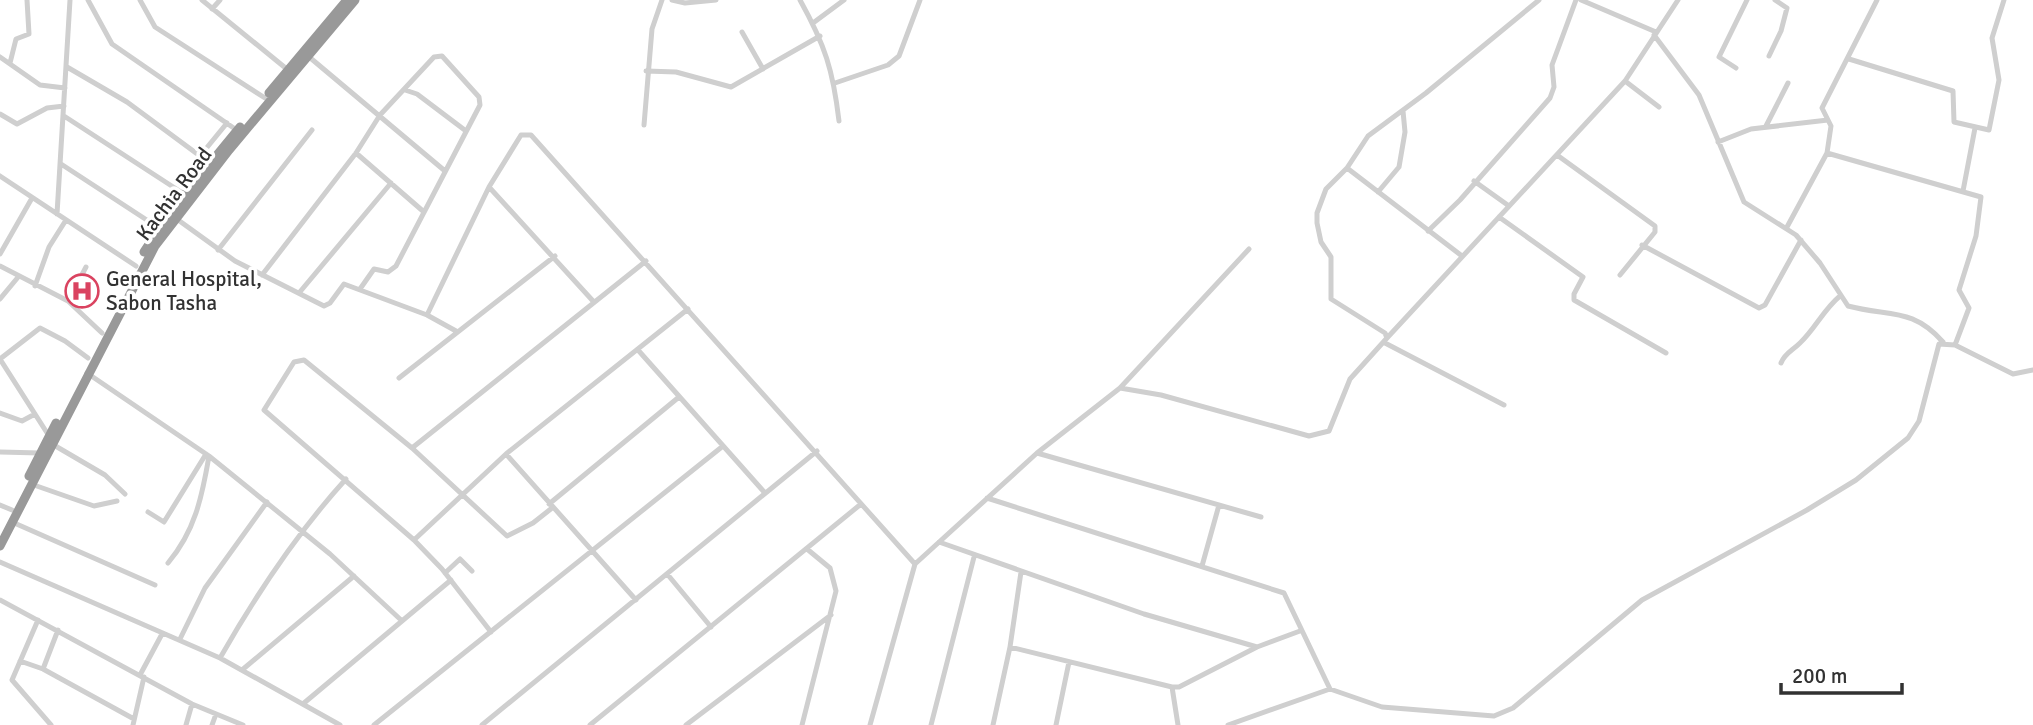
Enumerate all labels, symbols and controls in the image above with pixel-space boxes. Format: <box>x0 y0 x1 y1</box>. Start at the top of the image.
street label: Kachia Road <box>130 142 218 246</box>
place label: General Hospital, Sabon Tasha <box>106 266 262 316</box>
hospital icon: General Hospital, Sabon Tasha <box>63 272 101 310</box>
scale bar <box>1781 652 1902 696</box>
text: 200 m <box>1792 663 1847 689</box>

